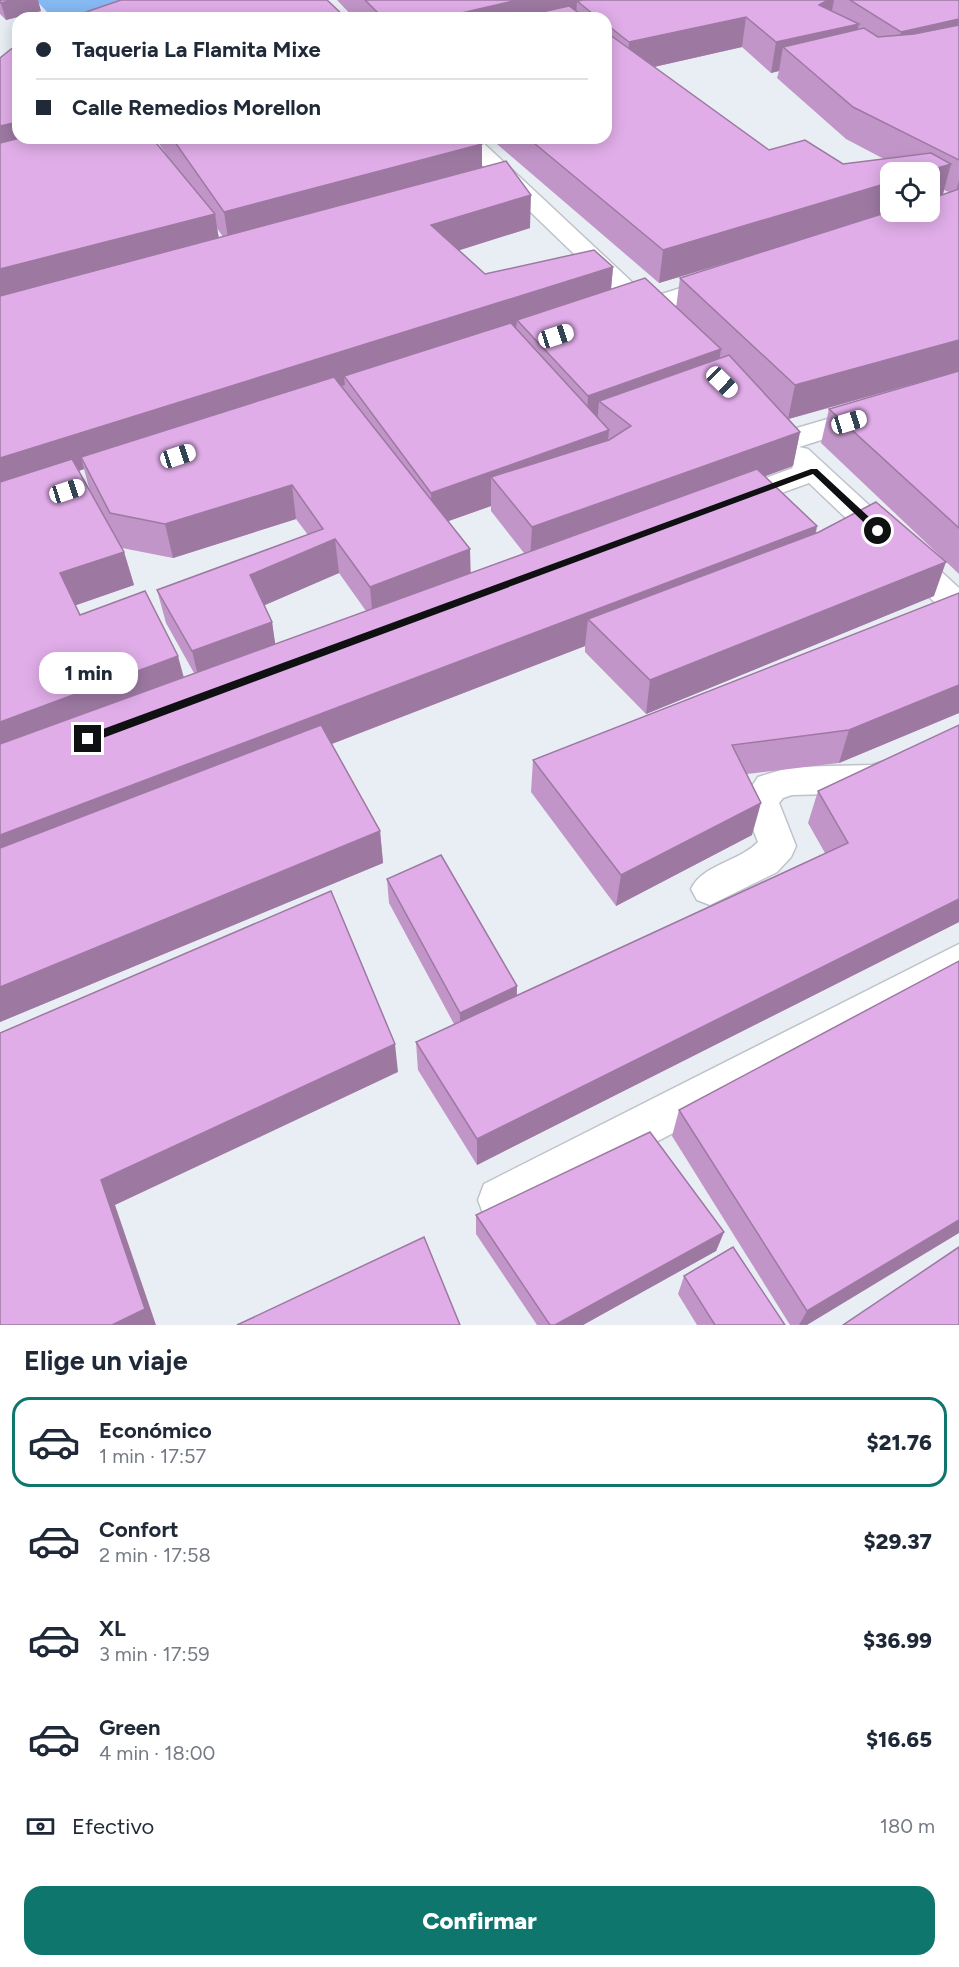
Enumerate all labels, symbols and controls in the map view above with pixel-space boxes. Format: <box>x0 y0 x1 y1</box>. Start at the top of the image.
text: Taqueria La Flamita Mixe <box>72 36 321 63</box>
text: Calle Remedios Morellon <box>72 94 321 121</box>
map controls <box>880 162 940 222</box>
button: locate <box>880 162 940 222</box>
car <box>536 322 576 350</box>
car <box>703 363 741 401</box>
car <box>829 408 869 436</box>
car <box>158 442 198 470</box>
car <box>47 477 87 505</box>
route start <box>864 517 891 544</box>
callout: 1 min <box>38 652 138 694</box>
text: 1 min <box>65 661 112 685</box>
route end <box>74 725 101 752</box>
text: Elige un viaje <box>24 1344 188 1377</box>
icon: car <box>27 1415 81 1469</box>
text: Económico <box>99 1417 212 1444</box>
text: $21.76 <box>866 1429 932 1456</box>
text: 1 min · 17:57 <box>99 1444 206 1468</box>
icon: car <box>27 1514 81 1568</box>
text: Confort <box>99 1516 179 1543</box>
text: $29.37 <box>863 1528 932 1555</box>
text: 2 min · 17:58 <box>99 1543 211 1567</box>
icon: car <box>27 1613 81 1667</box>
text: XL <box>99 1615 126 1642</box>
text: $36.99 <box>863 1627 932 1654</box>
text: 3 min · 17:59 <box>99 1642 209 1666</box>
icon: car <box>27 1712 81 1766</box>
text: Green <box>99 1714 161 1741</box>
text: $16.65 <box>866 1726 932 1753</box>
text: 4 min · 18:00 <box>99 1741 215 1765</box>
icon: cash <box>24 1810 57 1843</box>
text: Efectivo <box>72 1813 154 1840</box>
text: 180 m <box>880 1814 935 1838</box>
button: Confirmar <box>24 1886 935 1955</box>

